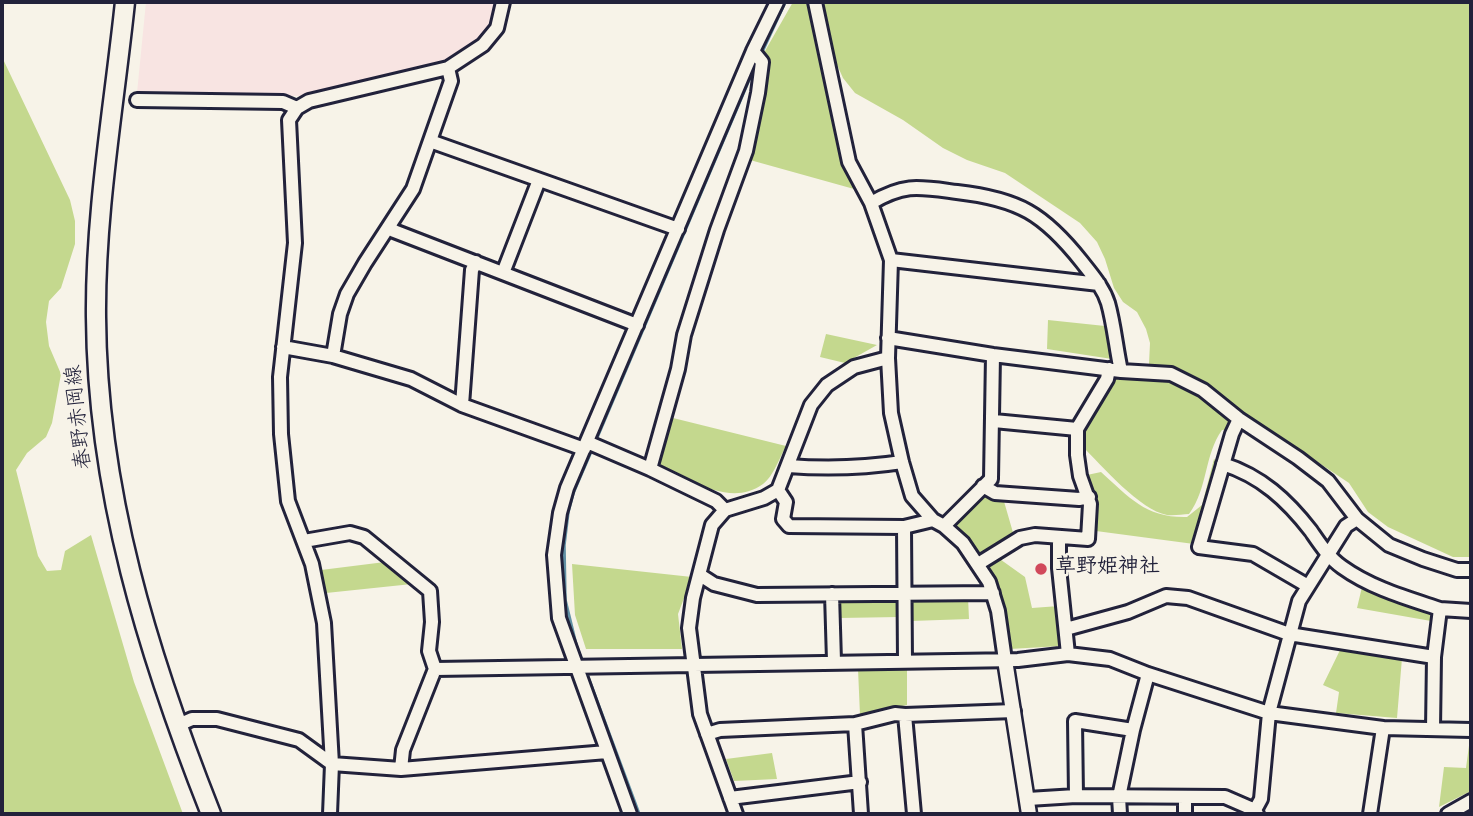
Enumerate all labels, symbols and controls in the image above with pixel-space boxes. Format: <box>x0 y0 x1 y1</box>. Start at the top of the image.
street label: 春野赤岡線 <box>63 363 99 471</box>
place label: 草野姫神社 <box>1055 556 1160 582</box>
marker: 草野姫神社 <box>1033 561 1049 577</box>

